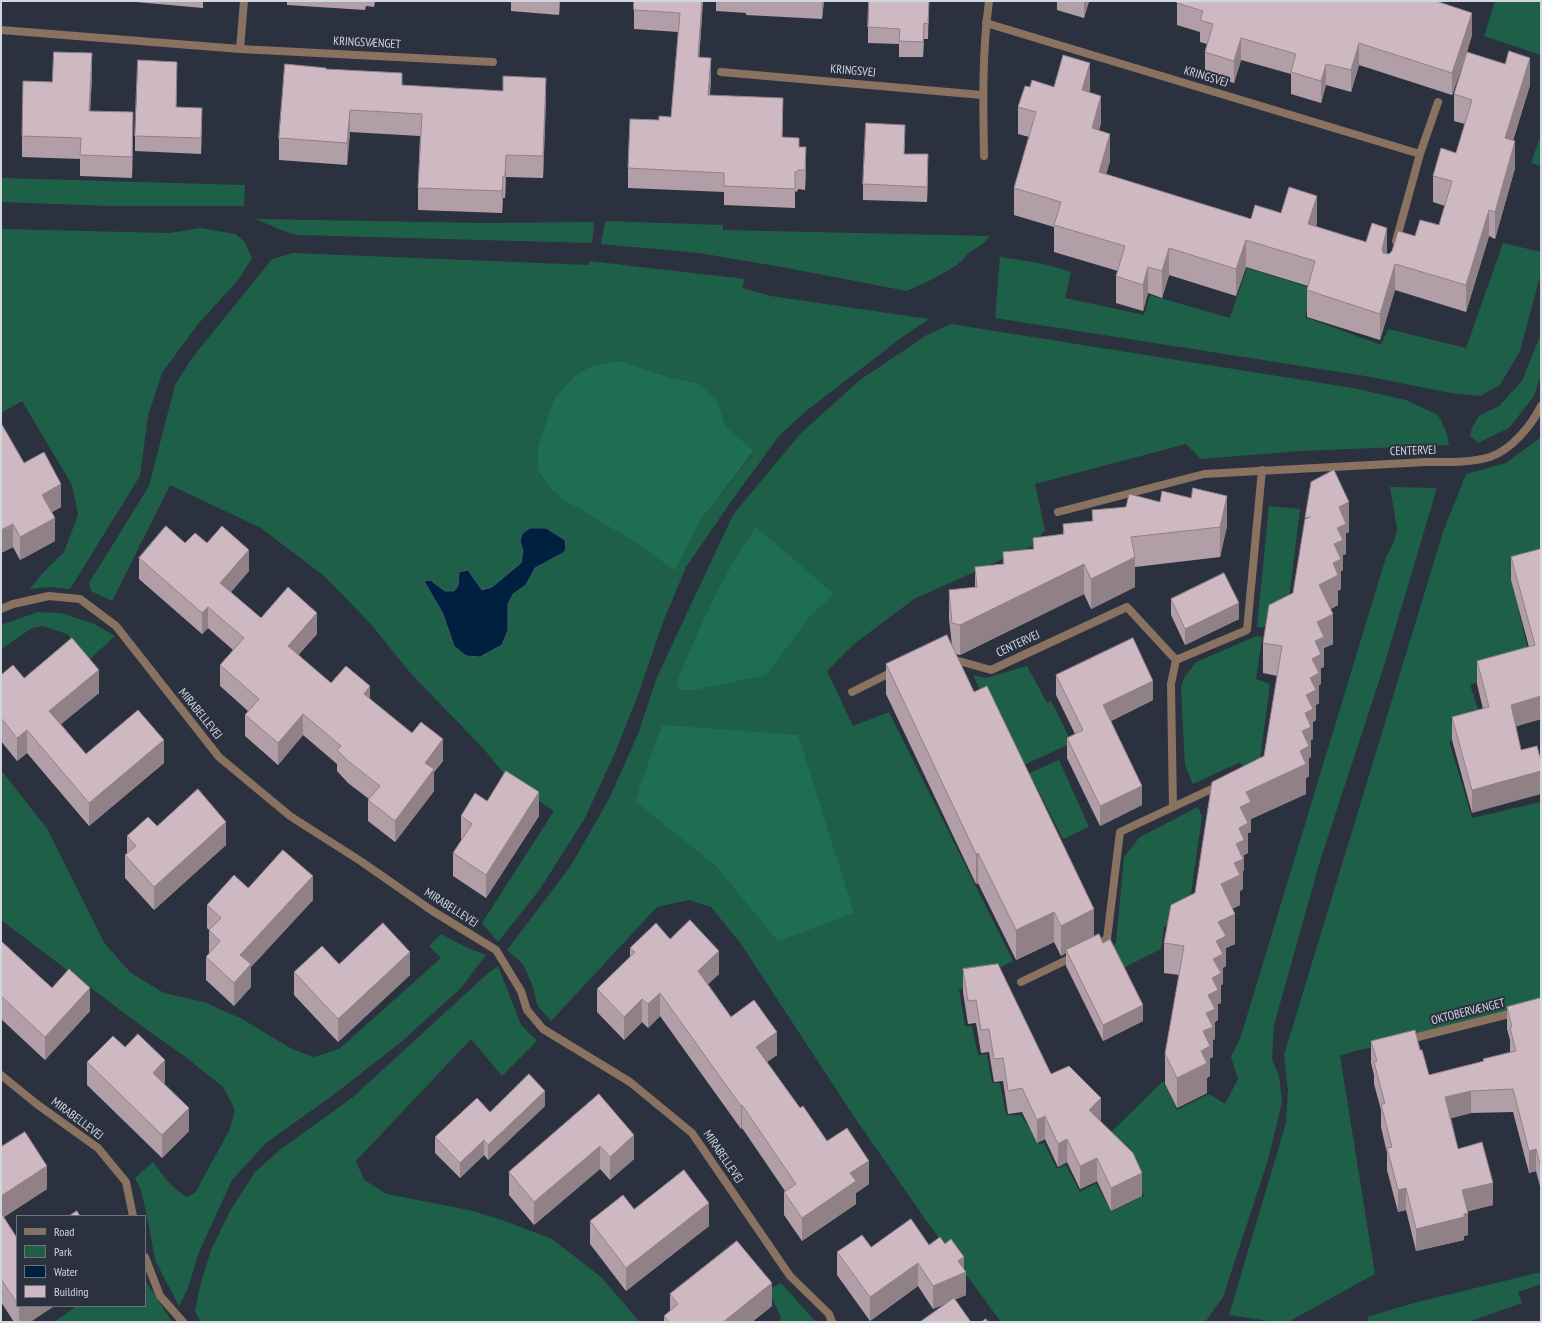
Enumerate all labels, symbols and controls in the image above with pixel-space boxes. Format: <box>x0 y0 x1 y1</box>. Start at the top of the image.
street label: KRINGSVÆNGET <box>333 34 401 52</box>
street label: KRINGSVEJ <box>830 62 876 80</box>
street label: KRINGSVEJ <box>1182 63 1230 91</box>
street label: CENTERVEJ <box>1390 443 1436 459</box>
street label: CENTERVEJ <box>994 628 1042 660</box>
street label: MIRABELLEVEJ <box>175 686 225 742</box>
street label: MIRABELLEVEJ <box>421 885 481 931</box>
street label: OKTOBERVÆNGET <box>1430 996 1506 1028</box>
street label: MIRABELLEVEJ <box>48 1095 106 1143</box>
street label: MIRABELLEVEJ <box>700 1128 746 1186</box>
legend <box>16 1215 146 1307</box>
text: Road <box>54 1224 74 1239</box>
text: Park <box>54 1244 72 1259</box>
text: Water <box>54 1264 78 1279</box>
text: Building <box>54 1284 89 1299</box>

